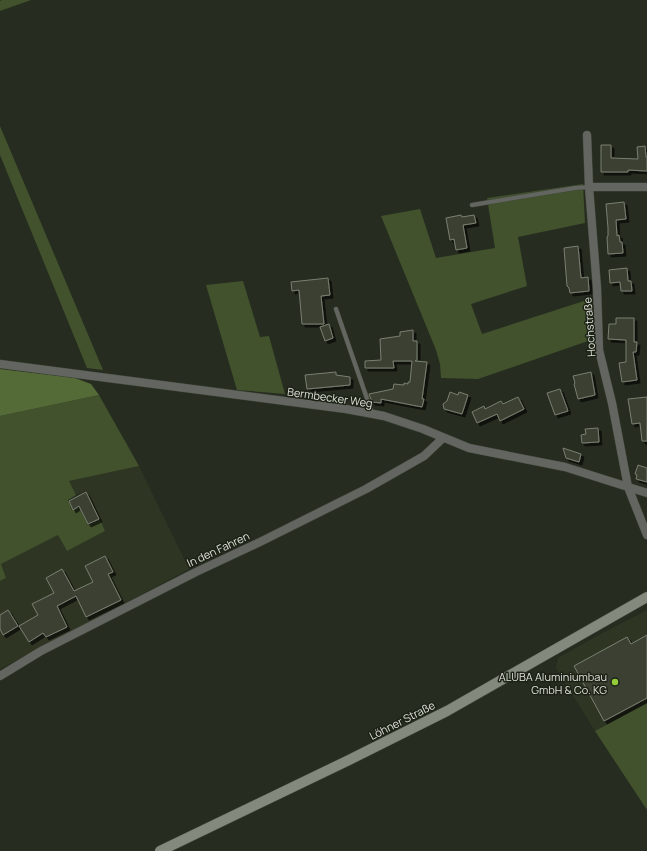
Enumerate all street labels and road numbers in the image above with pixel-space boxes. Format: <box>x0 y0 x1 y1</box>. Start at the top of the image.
street label: Hochstraße <box>579 296 599 357</box>
street label: Bermbecker Weg <box>286 384 374 410</box>
street label: In den Fahren <box>184 528 252 570</box>
street label: Löhner Straße <box>367 697 438 743</box>

